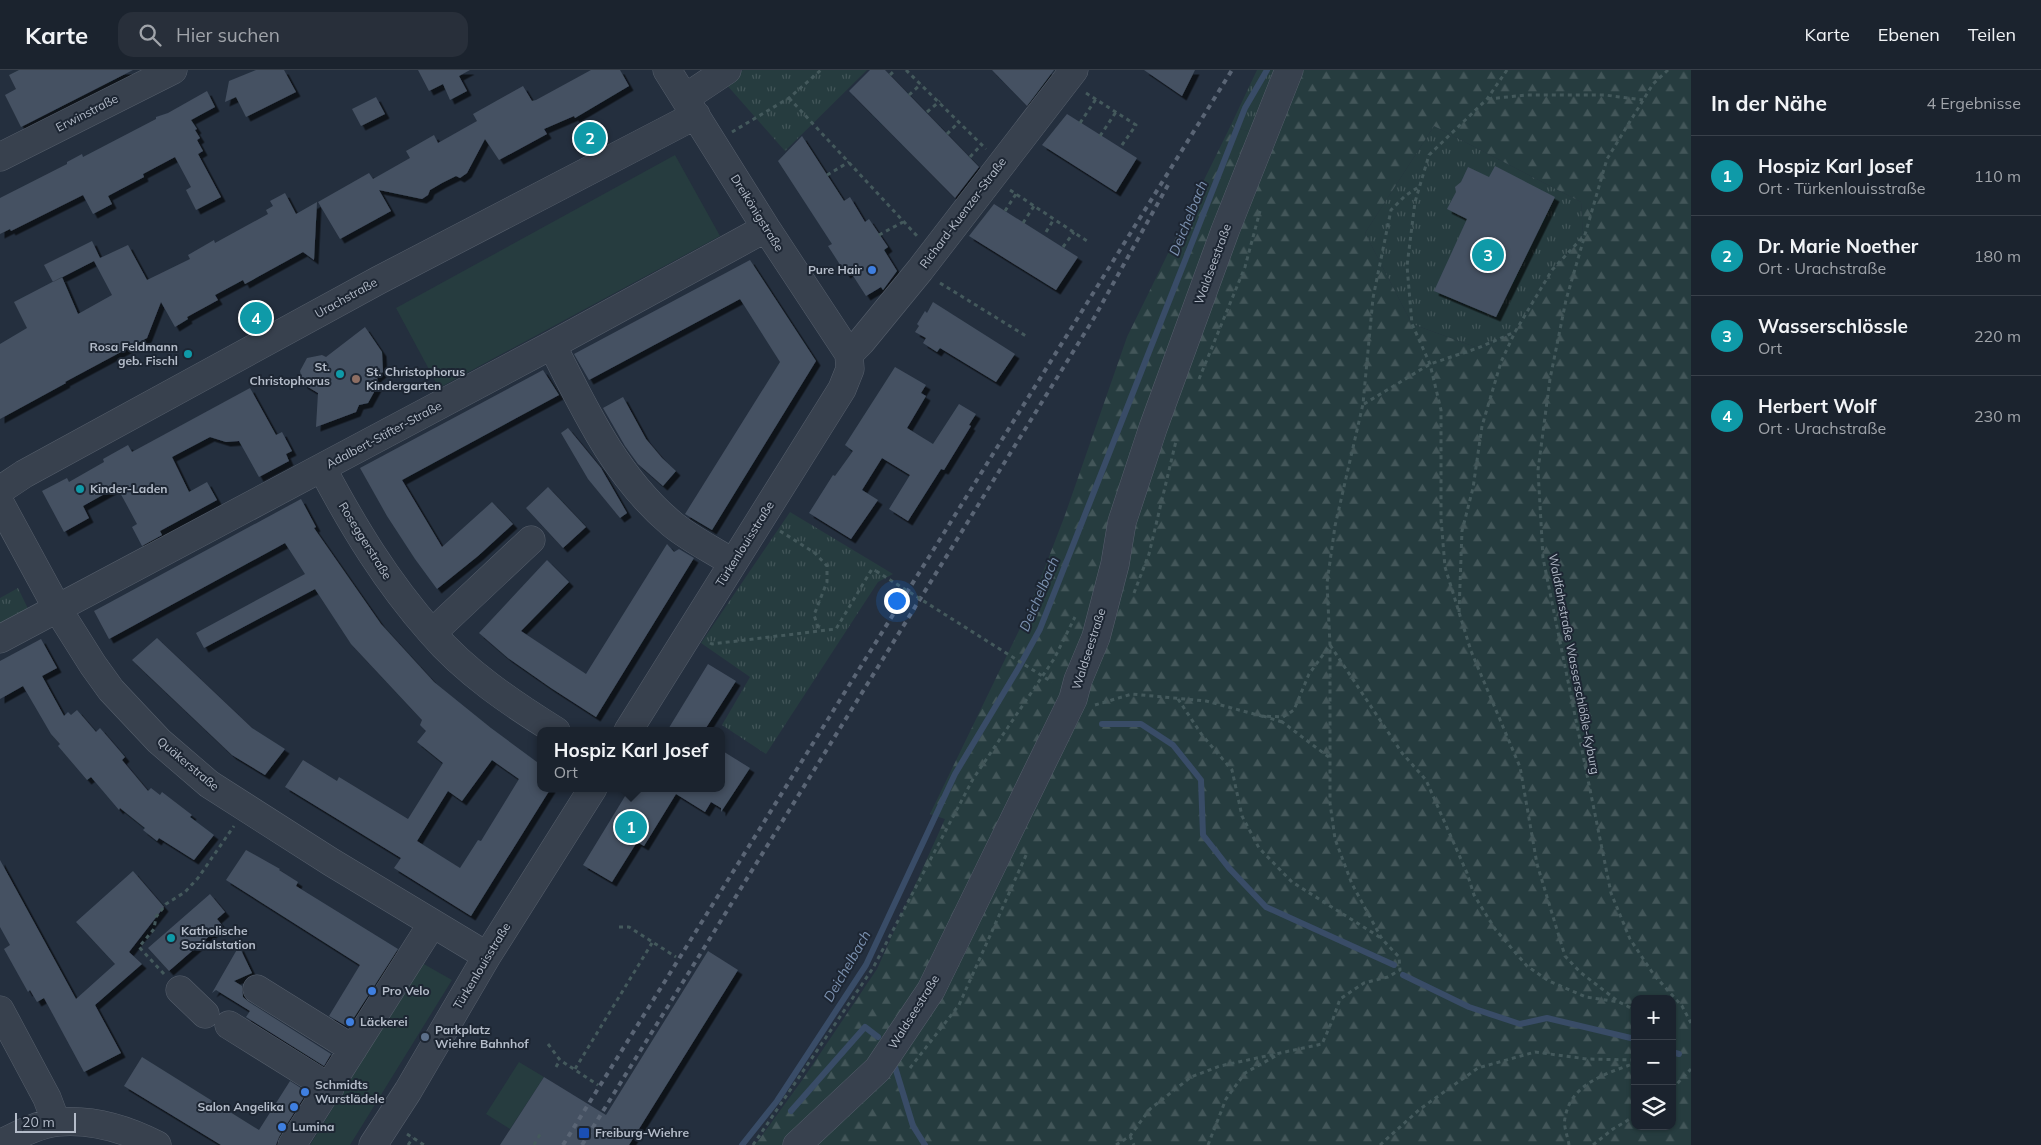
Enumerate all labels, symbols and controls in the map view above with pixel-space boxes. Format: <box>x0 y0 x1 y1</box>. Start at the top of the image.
search box <box>118 12 468 57</box>
text: Karte <box>25 20 88 50</box>
icon: search <box>136 21 164 49</box>
text: Hier suchen <box>176 23 280 47</box>
text: Karte <box>1804 23 1850 46</box>
text: Ebenen <box>1878 23 1940 46</box>
text: Teilen <box>1968 23 2016 46</box>
street label: Erwinstraße <box>53 90 120 135</box>
text: In der Nähe <box>1711 90 1827 116</box>
text: 4 Ergebnisse <box>1926 93 2021 113</box>
pin: 2 <box>574 119 606 157</box>
street label: Richard-Kuenzer-Straße <box>916 154 1009 271</box>
text: Hospiz Karl Josef <box>1758 154 1913 178</box>
text: 1 <box>1722 166 1732 186</box>
text: 110 m <box>1974 166 2021 186</box>
street label: Dreikönigstraße <box>728 171 787 254</box>
water label: Deichelbach <box>1165 178 1211 258</box>
text: Ort · Türkenlouisstraße <box>1758 178 1925 198</box>
street label: Waldseestraße <box>1191 221 1234 306</box>
text: Dr. Marie Noether <box>1758 234 1918 258</box>
pin: 3 <box>1472 236 1504 274</box>
text: 2 <box>1722 246 1732 266</box>
text: 180 m <box>1974 246 2021 266</box>
text: Ort · Urachstraße <box>1758 258 1886 278</box>
place label: Pure Hair <box>808 262 862 277</box>
marker: Pure Hair <box>866 264 878 276</box>
street label: Urachstraße <box>312 274 380 321</box>
pin: 4 <box>240 299 272 337</box>
text: Wasserschlössle <box>1758 314 1908 338</box>
text: 3 <box>1722 326 1732 346</box>
text: 220 m <box>1974 326 2021 346</box>
text: Ort <box>1758 338 1782 358</box>
place label: Rosa Feldmann geb. Fischl <box>89 339 178 368</box>
marker: Rosa Feldmann geb. Fischl <box>182 348 194 360</box>
place label: St. Christophorus <box>249 359 330 388</box>
place label: St. Christophorus Kindergarten <box>366 364 465 393</box>
marker: St. Christophorus <box>334 368 346 380</box>
marker: St. Christophorus Kindergarten <box>350 373 362 385</box>
text: Herbert Wolf <box>1758 394 1876 418</box>
street label: Adalbert-Stifter-Straße <box>323 398 444 471</box>
text: 4 <box>1722 406 1732 426</box>
text: 230 m <box>1974 406 2021 426</box>
text: Ort · Urachstraße <box>1758 418 1886 438</box>
place label: Kinder-Laden <box>90 481 168 496</box>
marker: Kinder-Laden <box>74 483 86 495</box>
street label: Türkenlouisstraße <box>712 498 777 589</box>
street label: Roseggerstraße <box>336 499 395 582</box>
street label: Waldfahrstraße Wasserschlößle-Kyburg <box>1546 552 1603 775</box>
water label: Deichelbach <box>1015 554 1063 634</box>
your location <box>884 588 910 614</box>
street label: Waldseestraße <box>1068 606 1109 691</box>
popup <box>537 727 725 792</box>
street label: Quäkerstraße <box>154 733 222 794</box>
text: Hospiz Karl Josef <box>554 738 708 762</box>
text: Ort <box>554 762 578 782</box>
pin: 1 <box>615 808 647 846</box>
street label: Türkenlouisstraße <box>450 920 513 1012</box>
place label: Katholische Sozialstation <box>181 923 256 952</box>
water label: Deichelbach <box>819 927 875 1005</box>
marker: Katholische Sozialstation <box>165 932 177 944</box>
street label: Waldseestraße <box>885 972 942 1052</box>
place label: Pro Velo <box>382 983 430 998</box>
marker: Pro Velo <box>366 985 378 997</box>
map controls <box>1631 995 1676 1130</box>
button: + <box>1631 995 1676 1040</box>
place label: Läckerei <box>360 1014 408 1029</box>
marker: Läckerei <box>344 1016 356 1028</box>
place label: Parkplatz Wiehre Bahnhof <box>435 1022 529 1051</box>
marker: Parkplatz Wiehre Bahnhof <box>419 1031 431 1043</box>
button: − <box>1631 1040 1676 1085</box>
place label: Schmidts Wurstlädele <box>315 1077 385 1106</box>
button: layers <box>1631 1085 1676 1130</box>
marker: Schmidts Wurstlädele <box>299 1086 311 1098</box>
place label: Salon Angelika <box>198 1099 284 1114</box>
marker: Salon Angelika <box>288 1101 300 1113</box>
scale bar <box>15 1110 76 1133</box>
text: 20 m <box>22 1113 55 1131</box>
place label: Lumina <box>292 1119 334 1134</box>
marker: Lumina <box>276 1121 288 1133</box>
place label: Freiburg-Wiehre <box>595 1125 689 1140</box>
marker: Freiburg-Wiehre <box>577 1126 591 1140</box>

